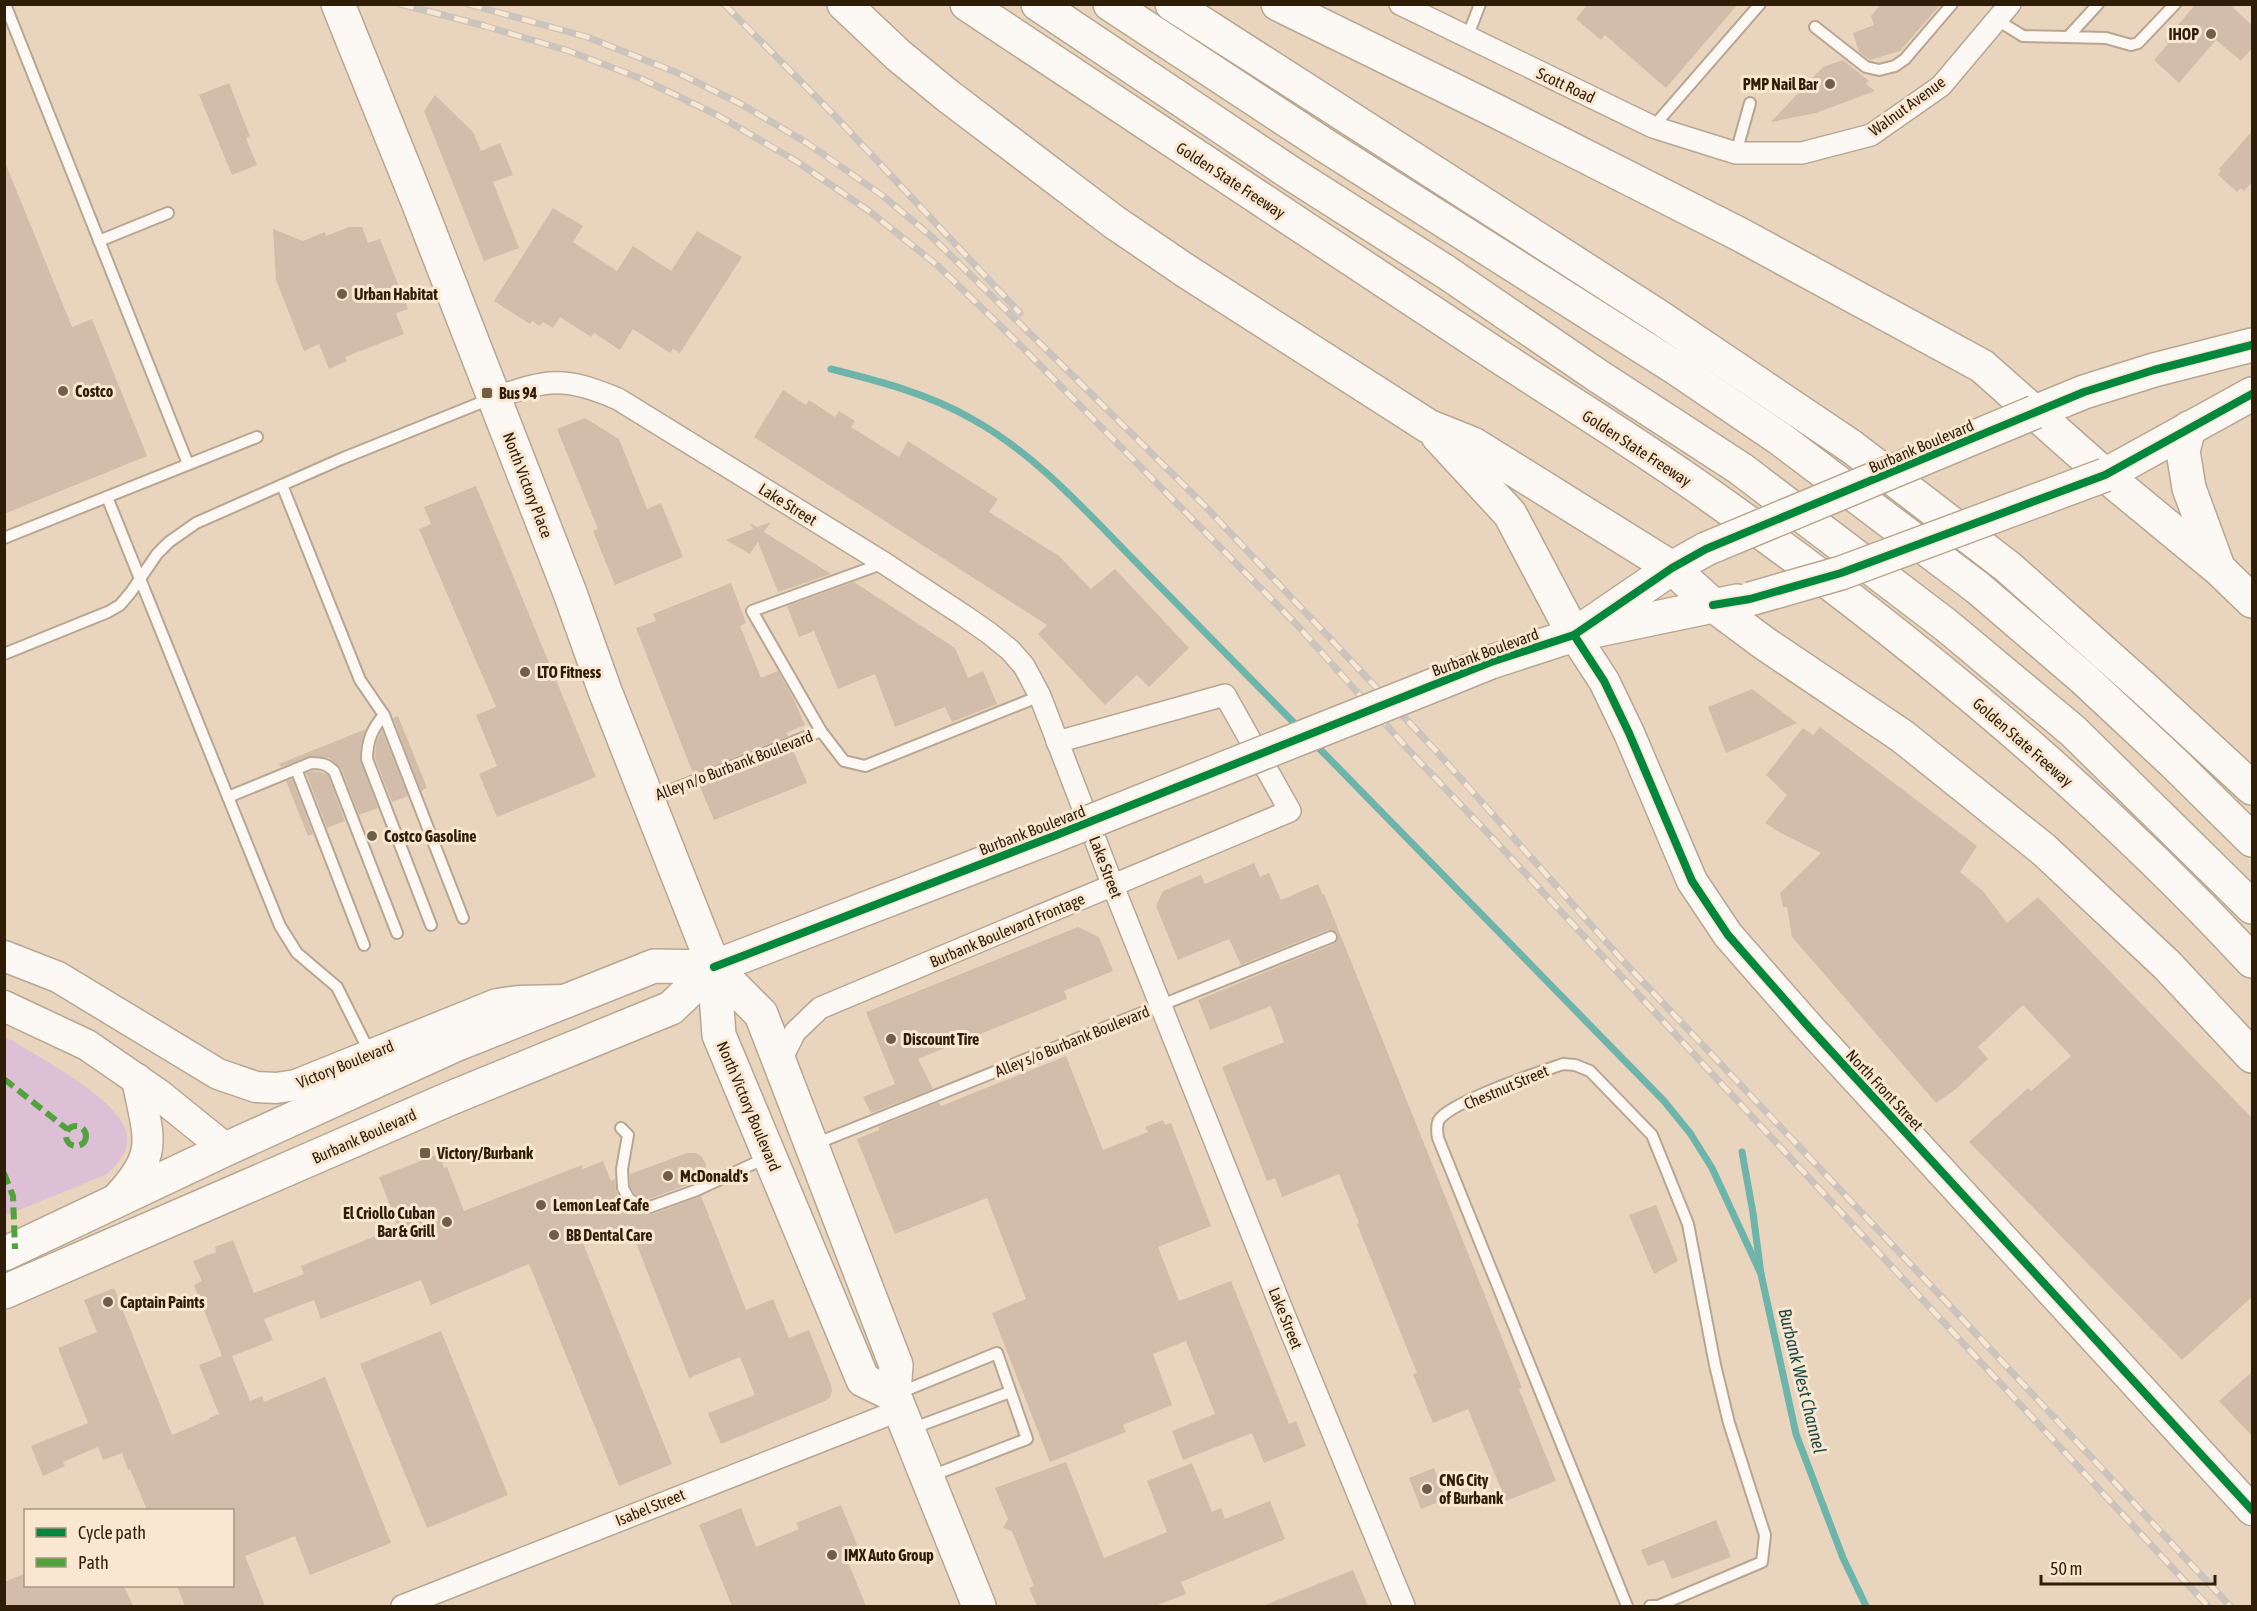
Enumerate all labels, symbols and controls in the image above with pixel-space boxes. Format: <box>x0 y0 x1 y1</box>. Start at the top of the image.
place label: IHOP <box>2168 25 2199 43</box>
marker: IHOP <box>2204 27 2218 41</box>
street label: Scott Road <box>1534 64 1598 106</box>
street label: Walnut Avenue <box>1866 72 1948 140</box>
place label: PMP Nail Bar <box>1743 75 1818 93</box>
marker: PMP Nail Bar <box>1823 77 1837 91</box>
street label: Golden State Freeway <box>1173 138 1289 223</box>
place label: Urban Habitat <box>354 285 438 303</box>
marker: Urban Habitat <box>335 287 349 301</box>
place label: Costco <box>75 382 114 400</box>
marker: Costco <box>56 384 70 398</box>
place label: Bus 94 <box>499 384 538 402</box>
marker: Bus 94 <box>480 386 494 400</box>
street label: Golden State Freeway <box>1579 406 1695 491</box>
street label: Burbank Boulevard <box>1866 416 1976 476</box>
street label: North Victory Place <box>499 430 556 541</box>
street label: Lake Street <box>756 479 821 529</box>
street label: Burbank Boulevard <box>1429 624 1541 680</box>
place label: LTO Fitness <box>537 663 601 681</box>
marker: LTO Fitness <box>518 665 532 679</box>
street label: Golden State Freeway <box>1969 694 2077 791</box>
street label: Alley n/o Burbank Boulevard <box>653 727 816 804</box>
street label: Burbank Boulevard <box>976 801 1088 859</box>
place label: Costco Gasoline <box>384 827 476 845</box>
marker: Costco Gasoline <box>365 829 379 843</box>
street label: Lake Street <box>1086 833 1126 901</box>
street label: Burbank Boulevard Frontage <box>927 889 1088 972</box>
street label: Alley s/o Burbank Boulevard <box>992 1002 1152 1081</box>
place label: Discount Tire <box>903 1030 979 1048</box>
marker: Discount Tire <box>884 1032 898 1046</box>
street label: Victory Boulevard <box>294 1036 397 1093</box>
street label: North Victory Boulevard <box>713 1038 784 1174</box>
street label: North Front Street <box>1843 1046 1927 1134</box>
street label: Chestnut Street <box>1461 1061 1551 1113</box>
street label: Burbank Boulevard <box>309 1105 419 1167</box>
place label: Victory/Burbank <box>436 1144 534 1162</box>
marker: Victory/Burbank <box>418 1146 432 1160</box>
place label: McDonald's <box>680 1167 749 1185</box>
marker: McDonald's <box>661 1169 675 1183</box>
place label: Lemon Leaf Cafe <box>553 1196 649 1214</box>
marker: Lemon Leaf Cafe <box>534 1198 548 1212</box>
place label: El Criollo Cuban Bar & Grill <box>343 1204 436 1240</box>
marker: El Criollo Cuban Bar & Grill <box>440 1215 454 1229</box>
place label: BB Dental Care <box>566 1226 652 1244</box>
marker: BB Dental Care <box>547 1228 561 1242</box>
street label: Lake Street <box>1265 1285 1307 1352</box>
place label: Captain Paints <box>120 1293 205 1311</box>
marker: Captain Paints <box>101 1295 115 1309</box>
water label: Burbank West Channel <box>1774 1306 1831 1456</box>
place label: CNG City of Burbank <box>1439 1471 1504 1507</box>
marker: CNG City of Burbank <box>1420 1482 1434 1496</box>
street label: Isabel Street <box>613 1485 688 1529</box>
legend <box>24 1509 234 1587</box>
text: Cycle path <box>78 1522 146 1543</box>
place label: IMX Auto Group <box>844 1546 934 1564</box>
marker: IMX Auto Group <box>825 1548 839 1562</box>
scale bar <box>2041 1548 2215 1586</box>
text: Path <box>78 1552 109 1573</box>
text: 50 m <box>2050 1558 2082 1579</box>

